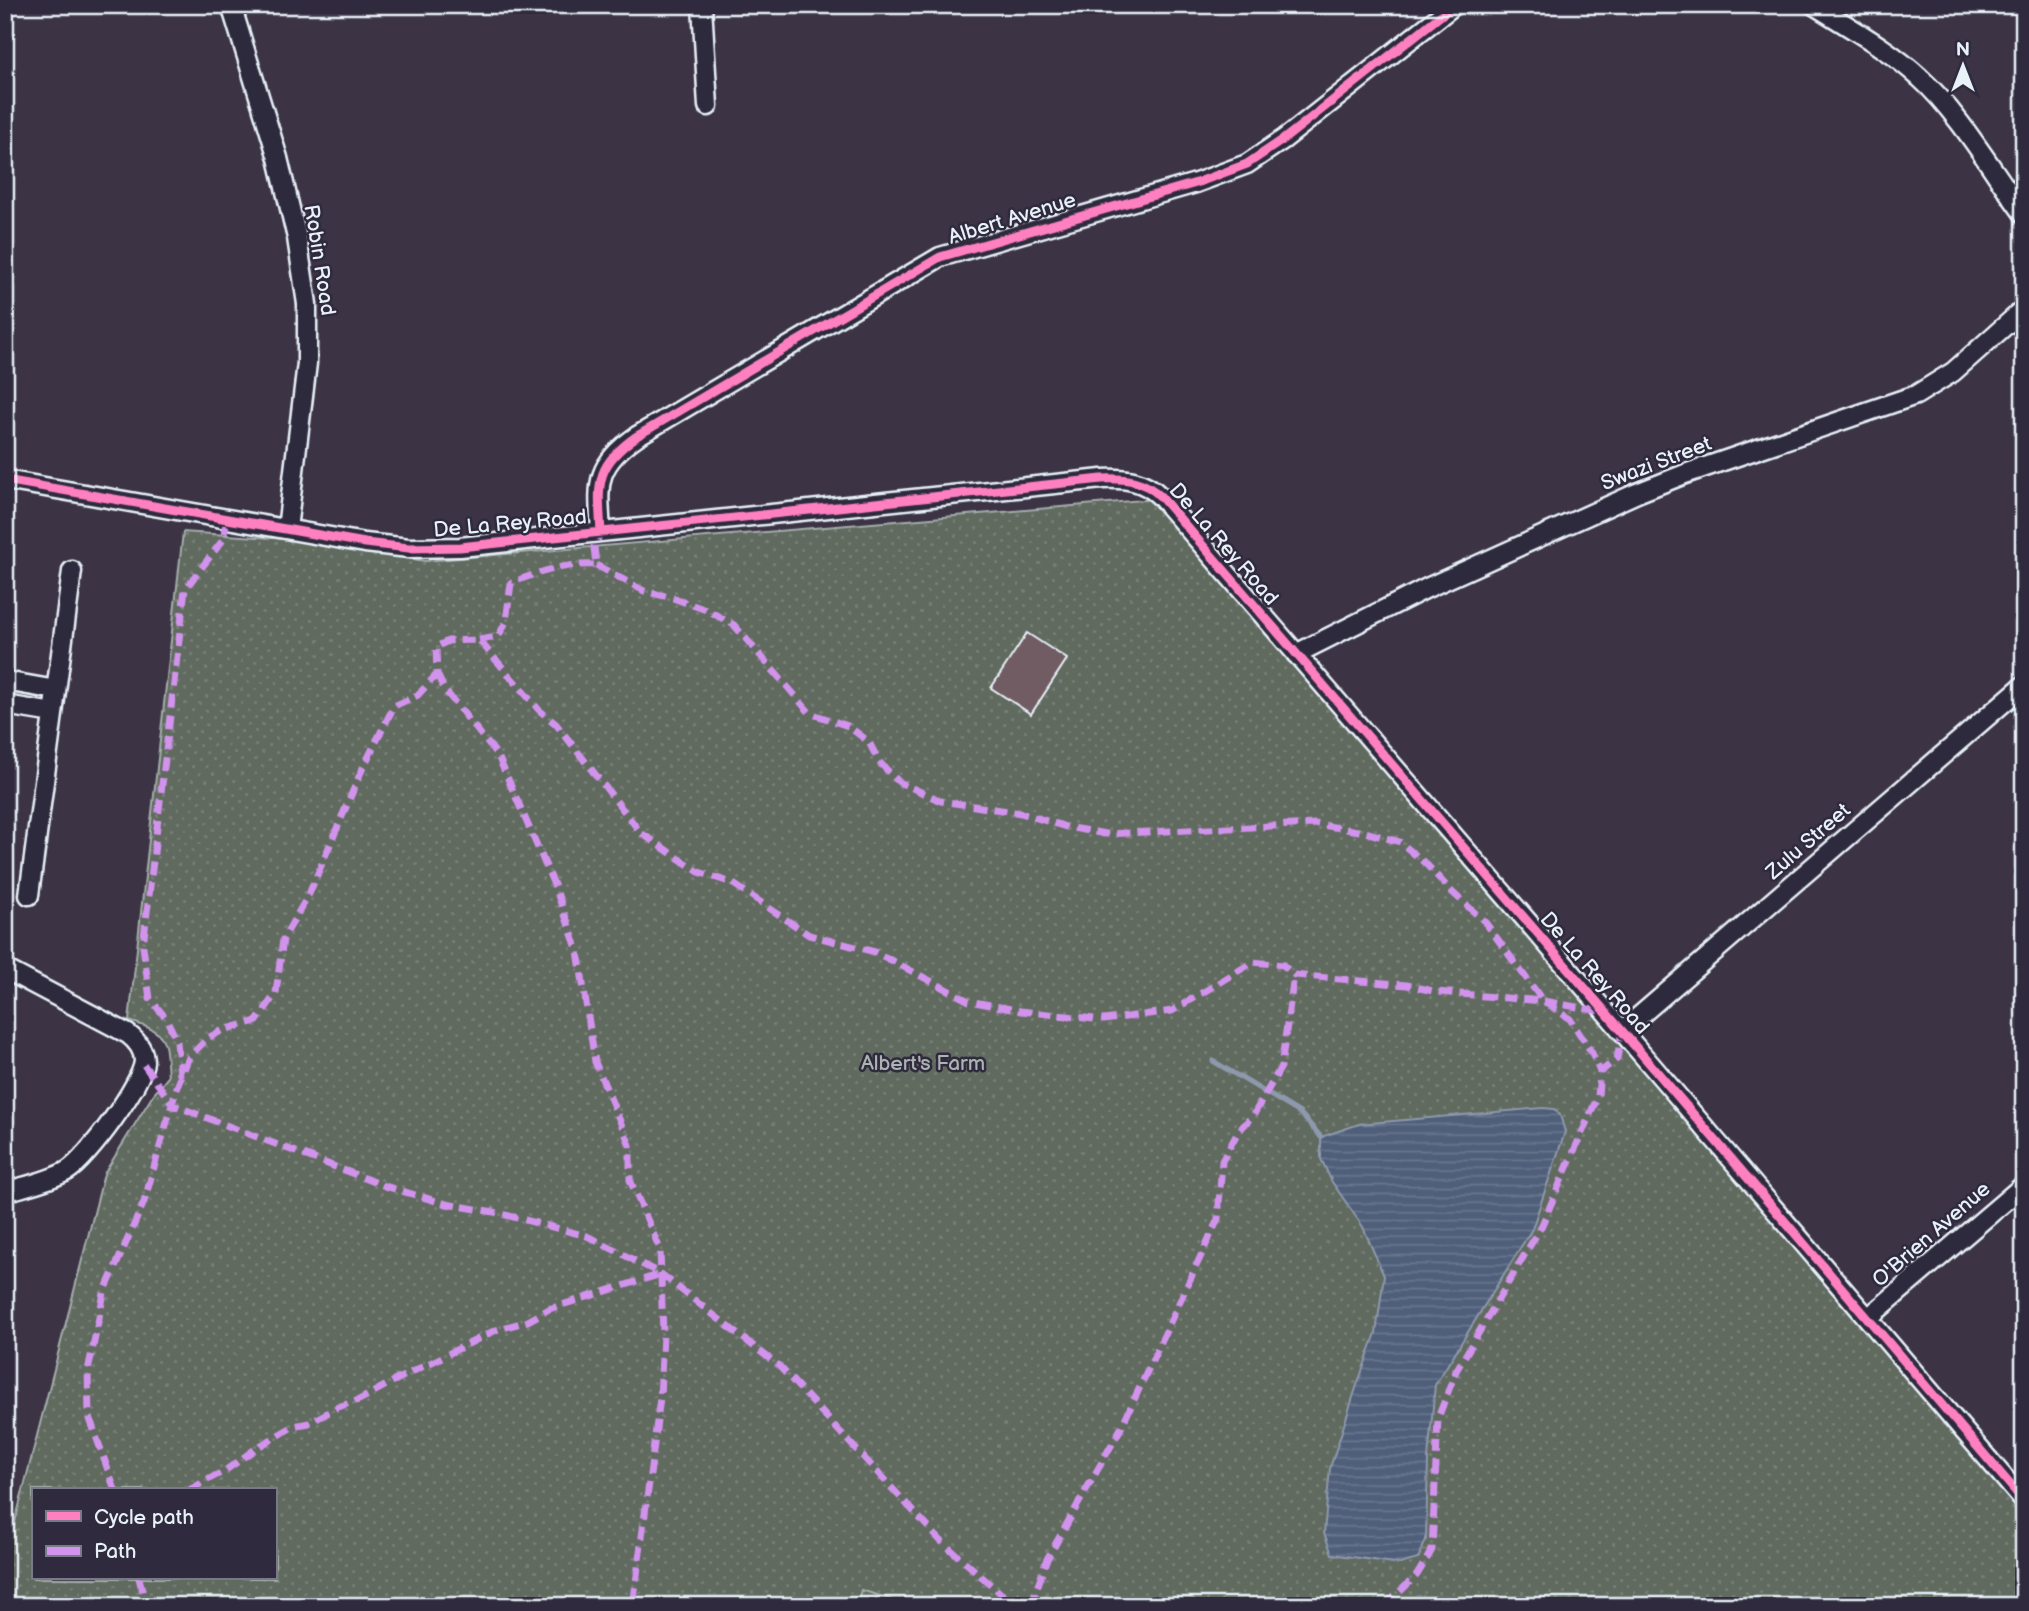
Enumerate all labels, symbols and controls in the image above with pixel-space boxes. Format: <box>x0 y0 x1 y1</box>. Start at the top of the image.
north arrow <box>1927 32 1997 102</box>
text: N <box>1956 39 1970 62</box>
street label: Albert Avenue <box>945 187 1079 250</box>
street label: Robin Road <box>298 203 341 317</box>
street label: Swazi Street <box>1597 431 1716 496</box>
street label: De La Rey Road <box>1164 478 1284 611</box>
street label: De La Rey Road <box>432 504 588 543</box>
street label: Zulu Street <box>1760 798 1856 885</box>
street label: De La Rey Road <box>1535 907 1655 1040</box>
park label: Albert's Farm <box>861 1051 985 1076</box>
street label: O'Brien Avenue <box>1867 1176 1995 1292</box>
legend <box>32 1488 276 1580</box>
text: Cycle path <box>94 1505 194 1530</box>
text: Path <box>94 1539 136 1564</box>

